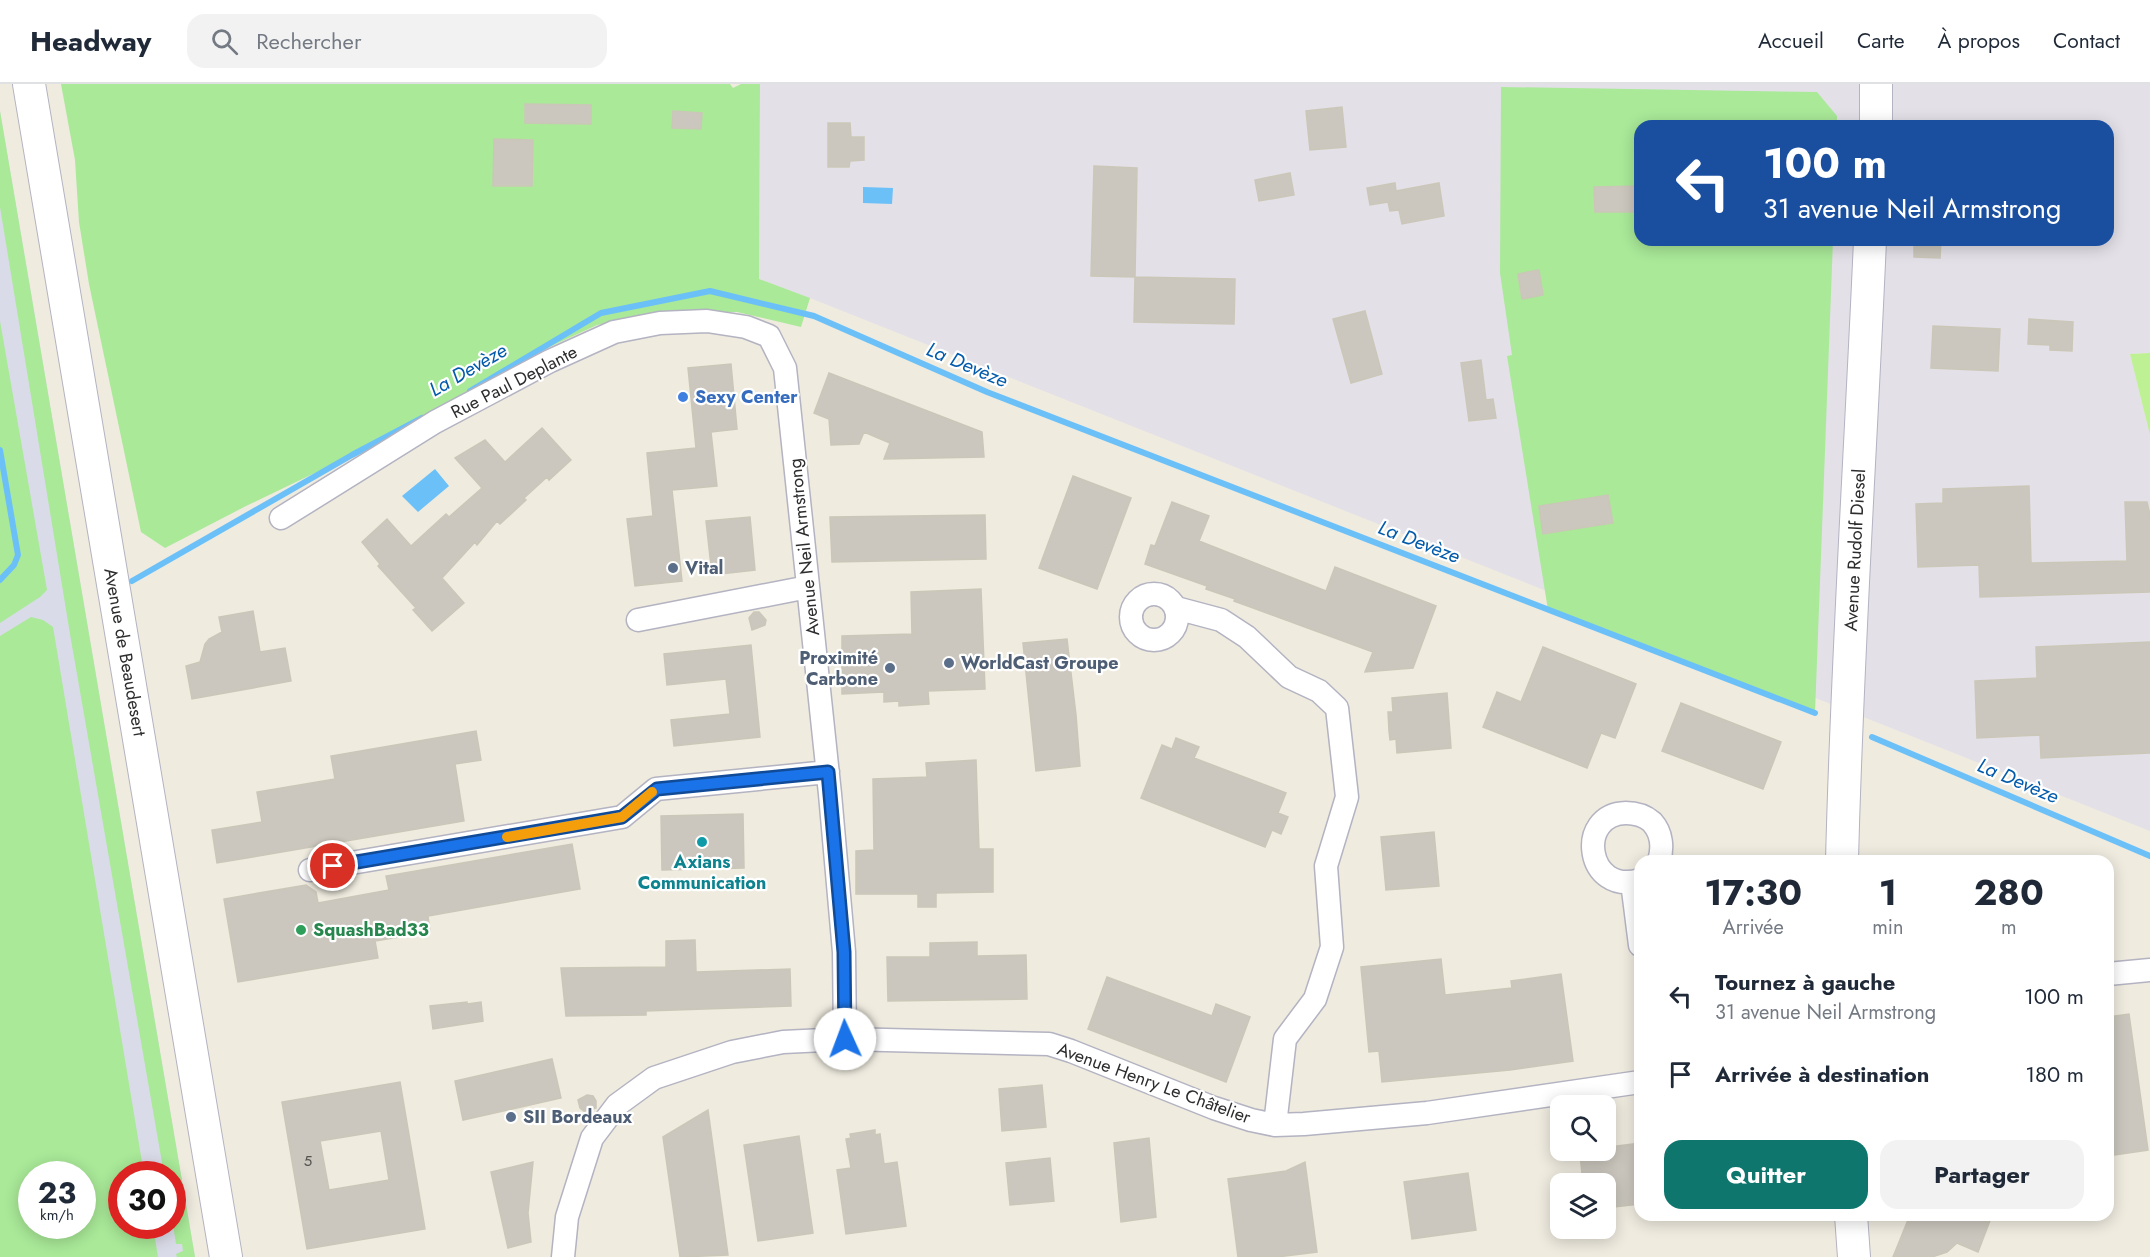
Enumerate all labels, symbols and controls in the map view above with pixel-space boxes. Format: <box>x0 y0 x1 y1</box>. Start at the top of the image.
search box <box>187 14 607 68</box>
text: Headway <box>30 21 151 62</box>
icon: search <box>208 25 241 58</box>
text: Rechercher <box>256 25 362 57</box>
text: Accueil <box>1758 26 1824 56</box>
text: Carte <box>1857 26 1905 56</box>
text: À propos <box>1938 26 2020 56</box>
text: Contact <box>2053 26 2120 56</box>
text: 100 m <box>1763 133 1887 194</box>
icon: left <box>1664 144 1742 222</box>
text: 31 avenue Neil Armstrong <box>1763 189 2061 228</box>
water label: La Devèze <box>922 335 1012 395</box>
water label: La Devèze <box>424 336 512 404</box>
street label: Rue Paul Deplante <box>446 339 582 425</box>
place label: Sexy Center <box>695 384 798 410</box>
marker: Sexy Center <box>676 390 690 404</box>
street label: Avenue Neil Armstrong <box>782 457 826 637</box>
street label: Avenue Rudolf Diesel <box>1838 468 1872 632</box>
water label: La Devèze <box>1374 513 1464 571</box>
place label: Vital <box>684 555 723 581</box>
marker: Vital <box>666 561 680 575</box>
street label: Avenue de Beaudesert <box>97 566 153 739</box>
place label: Proximité Carbone <box>799 645 878 692</box>
place label: WorldCast Groupe <box>961 650 1119 676</box>
marker: WorldCast Groupe <box>942 656 956 670</box>
marker: Proximité Carbone <box>883 661 897 675</box>
water label: La Devèze <box>1973 751 2063 811</box>
marker: Axians Communication <box>695 835 709 849</box>
pin <box>307 840 358 891</box>
icon: arrive <box>316 849 349 882</box>
place label: Axians Communication <box>638 849 766 896</box>
text: 17:30 <box>1704 866 1802 918</box>
text: 1 <box>1879 866 1897 918</box>
text: 280 <box>1974 866 2044 918</box>
text: Arrivée <box>1722 913 1784 942</box>
text: min <box>1872 913 1904 942</box>
text: m <box>2001 913 2017 942</box>
place label: SquashBad33 <box>313 917 429 943</box>
marker: SquashBad33 <box>294 923 308 937</box>
text: Tournez à gauche <box>1715 966 1895 998</box>
icon: left <box>1664 980 1697 1013</box>
text: 100 m <box>2024 980 2084 1012</box>
text: 31 avenue Neil Armstrong <box>1715 998 1936 1027</box>
position arrow <box>813 1007 877 1071</box>
street label: Avenue Henry Le Châtelier <box>1054 1036 1255 1130</box>
icon: arrive <box>1664 1058 1697 1091</box>
text: Arrivée à destination <box>1715 1058 1929 1090</box>
text: 180 m <box>2025 1058 2084 1090</box>
map controls <box>1550 1095 1616 1239</box>
button: search <box>1550 1095 1616 1161</box>
place label: SII Bordeaux <box>523 1104 633 1130</box>
marker: SII Bordeaux <box>504 1110 518 1124</box>
button: Quitter <box>1664 1140 1868 1209</box>
button: Partager <box>1880 1140 2084 1209</box>
house number: 5 <box>304 1150 312 1172</box>
speed limit sign: 30 <box>108 1161 186 1239</box>
text: 23 <box>38 1171 76 1214</box>
button: layers <box>1550 1173 1616 1239</box>
text: km/h <box>40 1204 74 1226</box>

